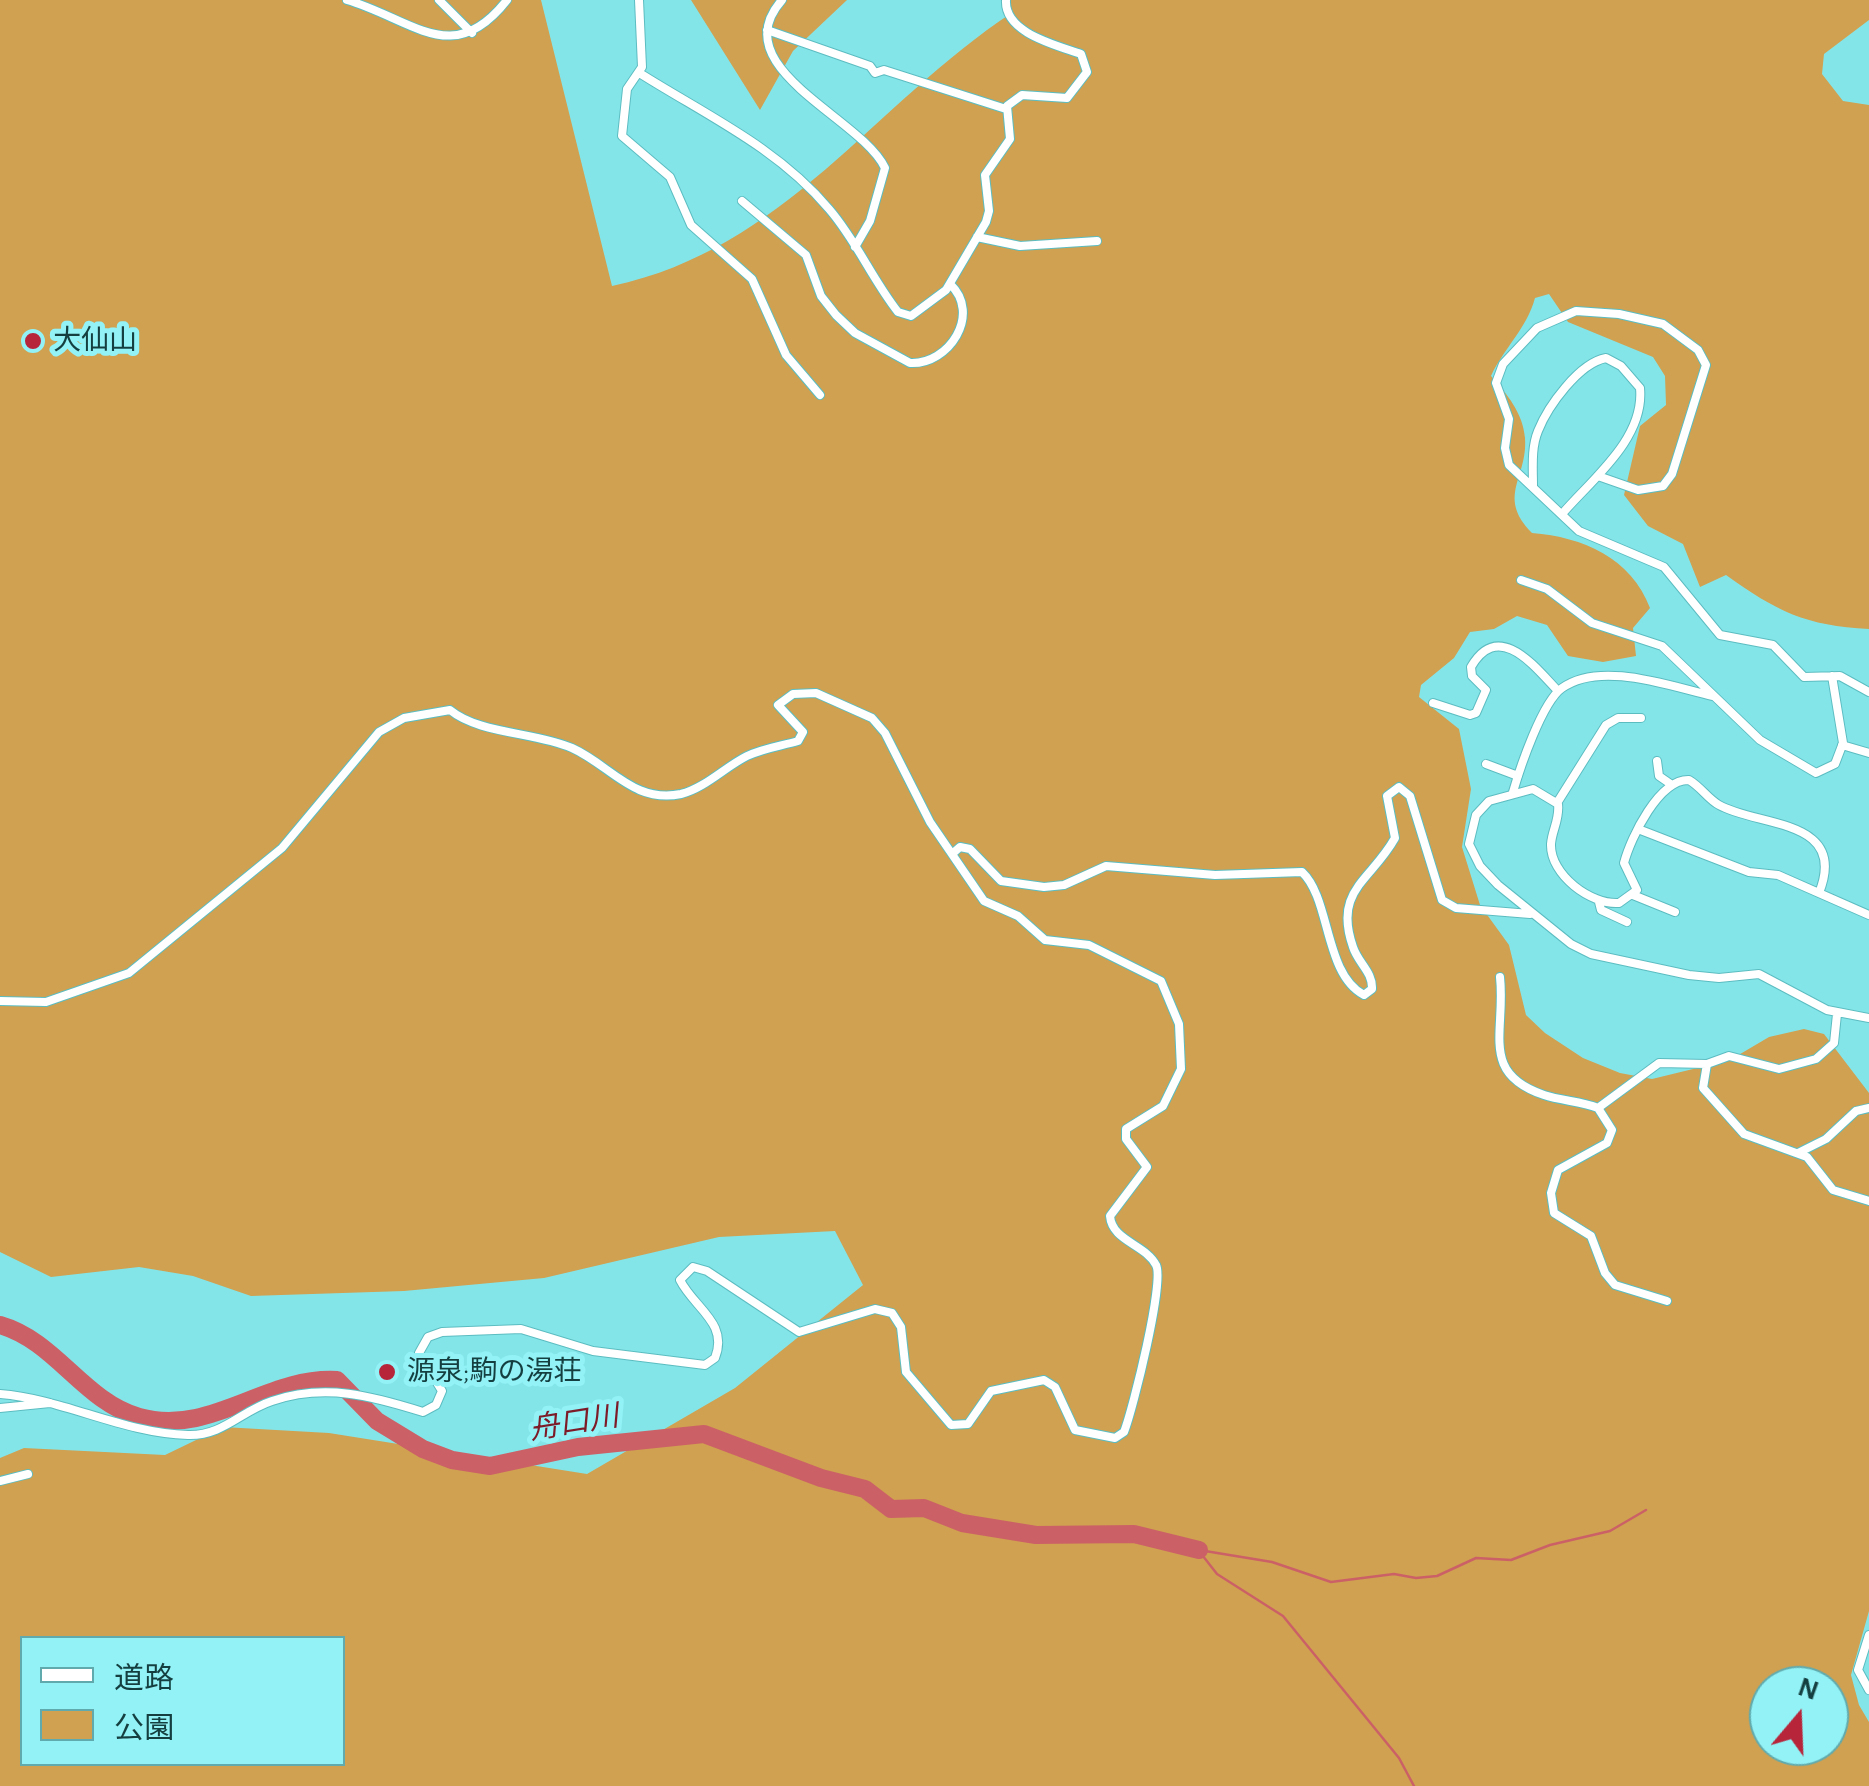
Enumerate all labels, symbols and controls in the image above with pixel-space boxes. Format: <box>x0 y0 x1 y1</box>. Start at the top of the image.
place label: 大仙山 <box>53 324 137 358</box>
marker: 大仙山 <box>22 330 44 352</box>
place label: 源泉;駒の湯荘 <box>407 1355 581 1389</box>
marker: 源泉;駒の湯荘 <box>376 1361 398 1383</box>
water label: 舟口川 <box>527 1398 621 1448</box>
legend <box>20 1636 345 1766</box>
text: 道路 <box>114 1664 174 1694</box>
north arrow <box>1749 1666 1849 1766</box>
text: N <box>1794 1673 1822 1706</box>
text: 公園 <box>114 1714 174 1744</box>

